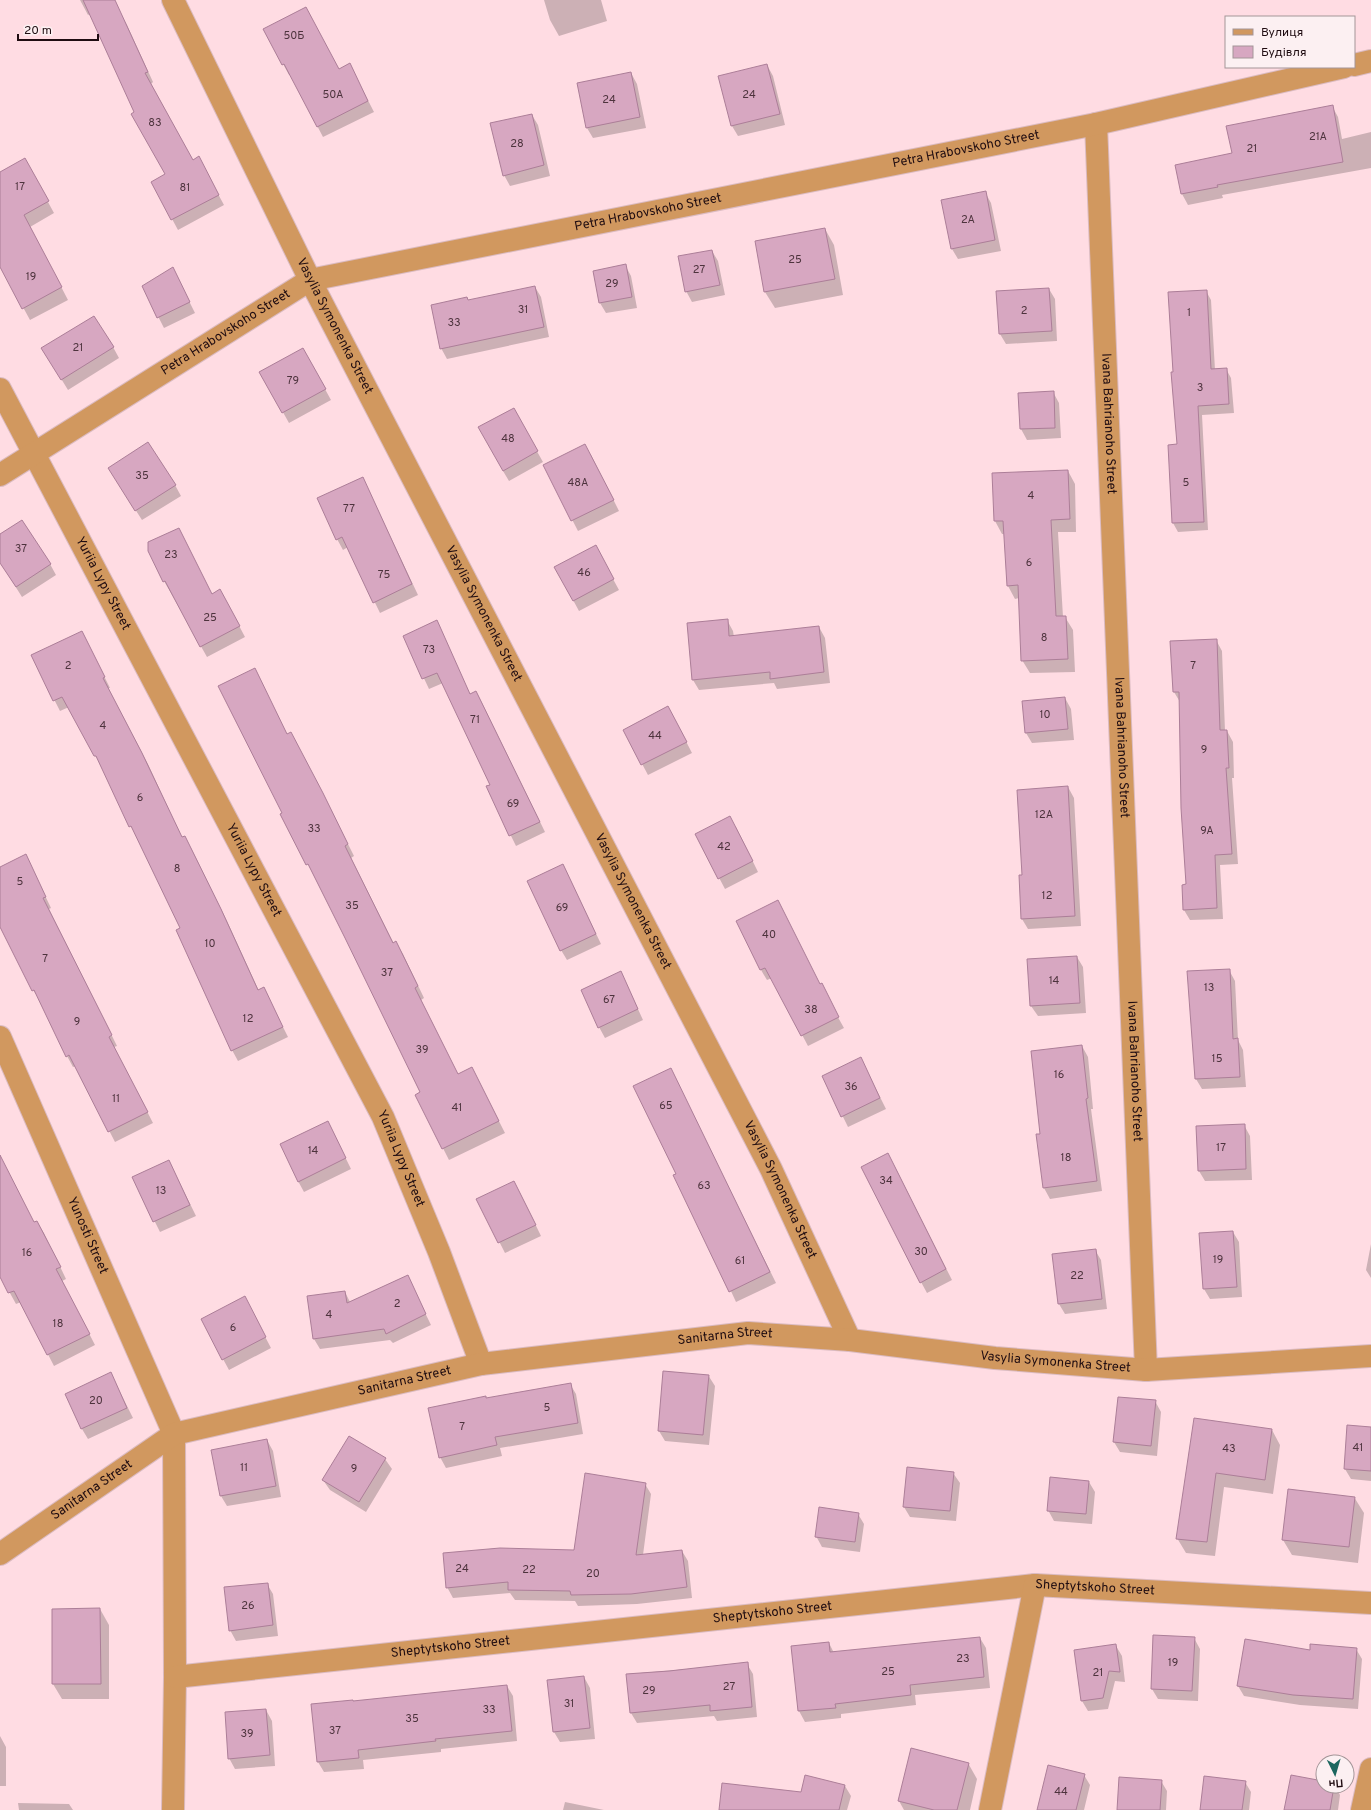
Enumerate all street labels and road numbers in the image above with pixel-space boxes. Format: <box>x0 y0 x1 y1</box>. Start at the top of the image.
street label: Petra Hrabovskoho Street <box>891 127 1041 172</box>
street label: Petra Hrabovskoho Street <box>573 190 723 235</box>
street label: Vasylia Symonenka Street <box>293 256 376 397</box>
street label: Petra Hrabovskoho Street <box>158 286 294 379</box>
street label: Ivana Bahrianoho Street <box>1097 353 1119 495</box>
street label: Yuriia Lypy Street <box>71 534 134 633</box>
street label: Vasylia Symonenka Street <box>441 543 525 685</box>
street label: Ivana Bahrianoho Street <box>1110 677 1132 818</box>
street label: Yuriia Lypy Street <box>222 821 284 920</box>
street label: Vasylia Symonenka Street <box>590 831 674 972</box>
street label: Ivana Bahrianoho Street <box>1123 1000 1145 1142</box>
street label: Yuriia Lypy Street <box>373 1108 428 1210</box>
street label: Vasylia Symonenka Street <box>740 1119 820 1262</box>
street label: Yunosti Street <box>63 1195 111 1277</box>
street label: Sanitarna Street <box>677 1325 773 1349</box>
street label: Vasylia Symonenka Street <box>979 1348 1131 1377</box>
street label: Sanitarna Street <box>356 1363 453 1400</box>
street label: Sanitarna Street <box>48 1457 136 1524</box>
street label: Sheptytskoho Street <box>1035 1577 1155 1599</box>
street label: Sheptytskoho Street <box>712 1599 833 1627</box>
street label: Sheptytskoho Street <box>390 1633 511 1662</box>

